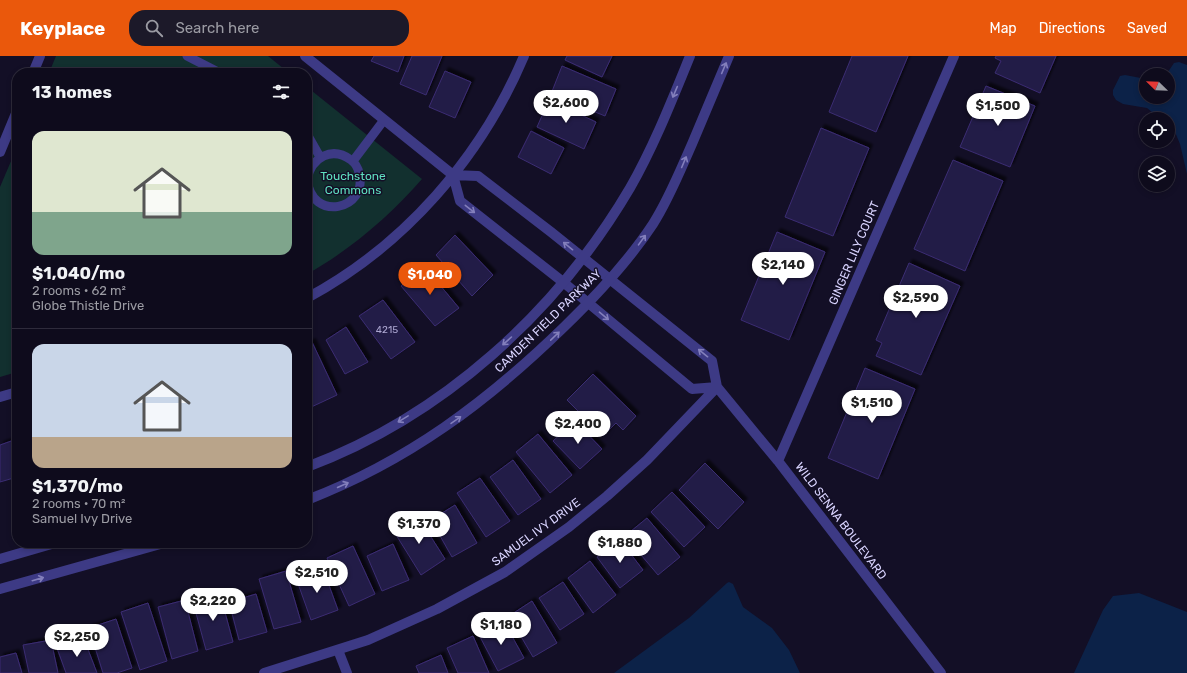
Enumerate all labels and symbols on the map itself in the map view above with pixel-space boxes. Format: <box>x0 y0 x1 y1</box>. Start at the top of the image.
one-way arrow <box>721 63 728 75</box>
north arrow <box>1139 68 1175 104</box>
one-way arrow <box>671 85 678 97</box>
pin: $2,600 <box>533 90 599 124</box>
pin: $1,500 <box>965 93 1031 127</box>
one-way arrow <box>681 156 689 168</box>
park label: Touchstone Commons <box>320 169 386 197</box>
street label: GINGER LILY COURT <box>826 199 882 307</box>
one-way arrow <box>464 204 475 213</box>
one-way arrow <box>637 234 646 245</box>
one-way arrow <box>563 241 574 250</box>
pin: $2,140 <box>750 252 816 286</box>
pin: $1,040 <box>397 262 463 296</box>
street label: CAMDEN FIELD PARKWAY <box>492 266 604 375</box>
pin: $2,590 <box>883 285 949 319</box>
one-way arrow <box>598 311 609 320</box>
house number: 4215 <box>376 324 398 336</box>
one-way arrow <box>550 331 560 341</box>
one-way arrow <box>502 337 512 346</box>
one-way arrow <box>697 349 708 358</box>
pin: $1,510 <box>839 390 905 424</box>
pin: $2,400 <box>545 411 611 445</box>
one-way arrow <box>398 415 409 423</box>
one-way arrow <box>450 416 461 424</box>
street label: WILD SENNA BOULEVARD <box>792 460 890 582</box>
one-way arrow <box>337 481 349 488</box>
street label: SAMUEL IVY DRIVE <box>489 495 583 569</box>
pin: $1,370 <box>386 511 452 545</box>
pin: $1,880 <box>587 530 653 564</box>
pin: $2,510 <box>284 560 350 594</box>
one-way arrow <box>31 575 44 582</box>
pin: $2,220 <box>180 588 246 622</box>
pin: $1,180 <box>468 612 534 646</box>
pin: $2,250 <box>44 624 110 658</box>

